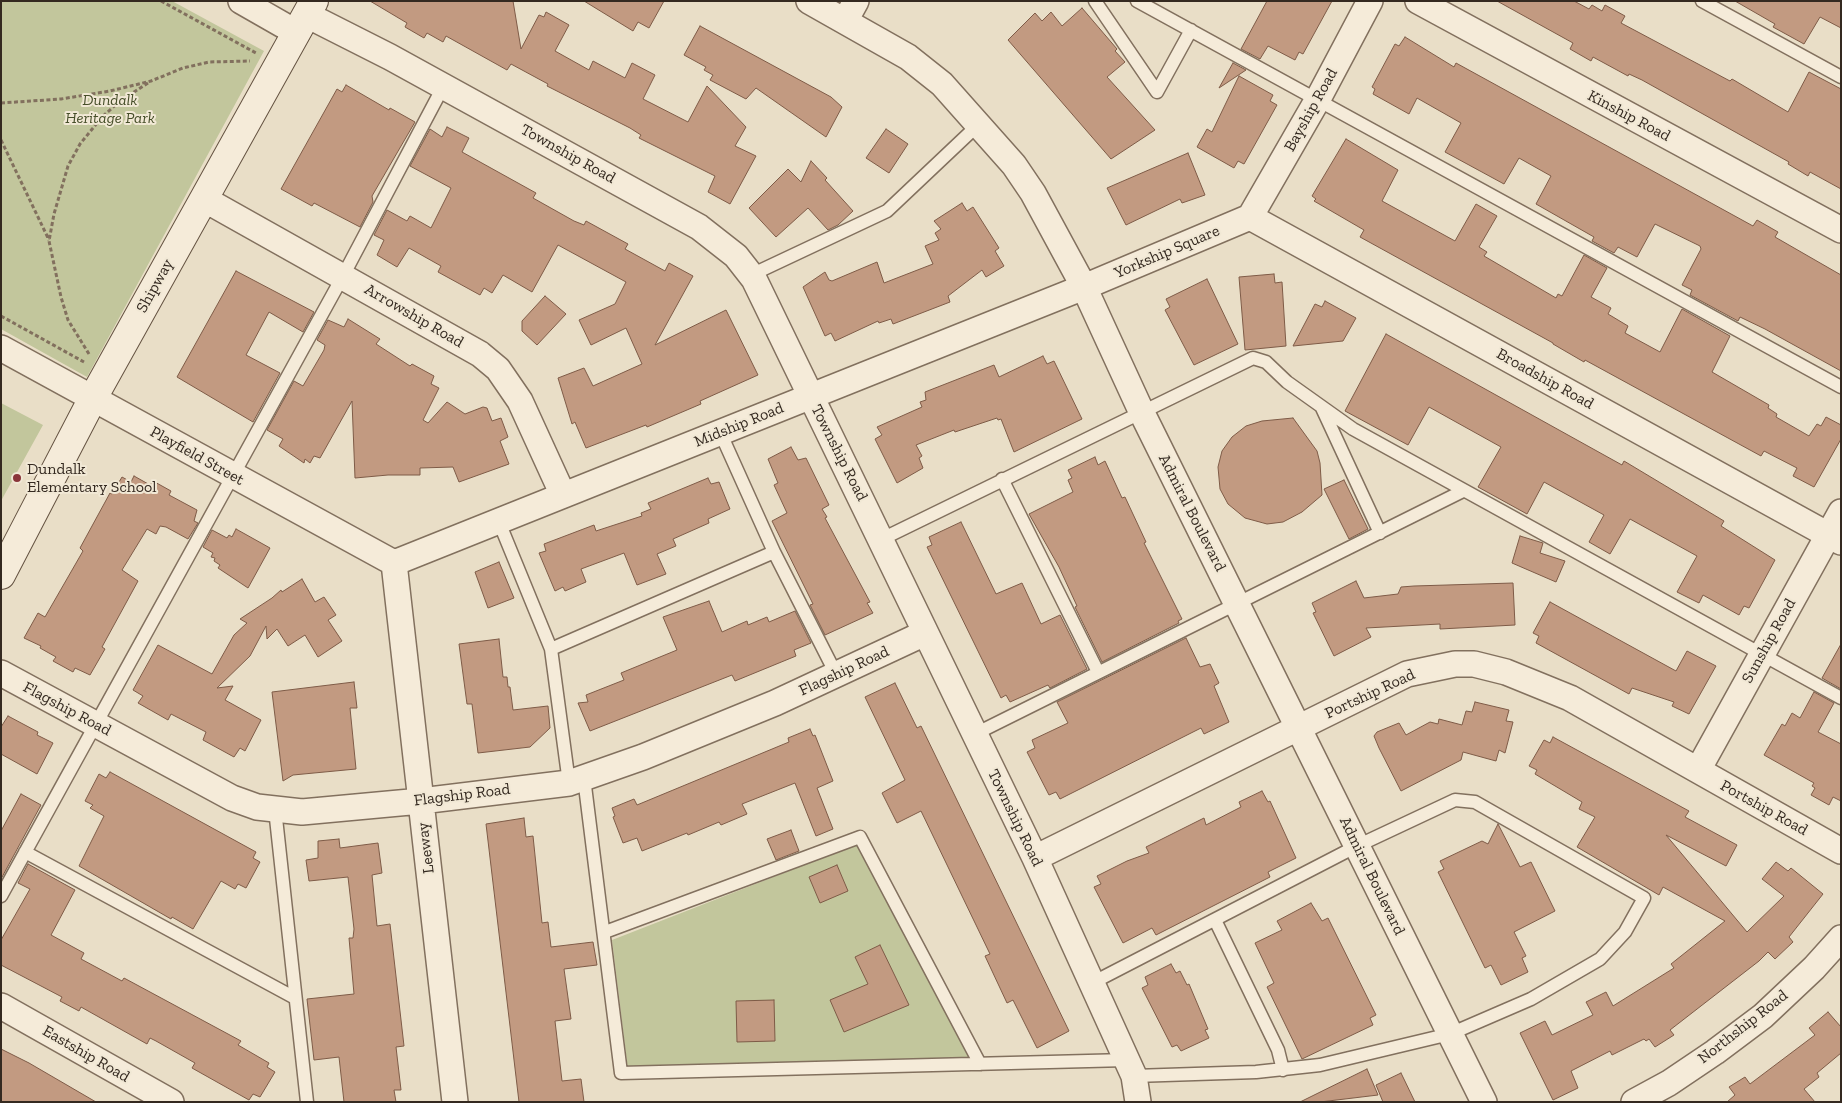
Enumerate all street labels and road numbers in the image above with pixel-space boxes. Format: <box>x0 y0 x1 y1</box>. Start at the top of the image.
street label: Bayship Road <box>1280 65 1342 155</box>
street label: Kinship Road <box>1584 86 1674 146</box>
street label: Township Road <box>517 120 619 188</box>
street label: Yorkship Square <box>1111 221 1223 283</box>
street label: Shipway <box>132 256 178 316</box>
street label: Arrowship Road <box>361 280 467 352</box>
street label: Broadship Road <box>1493 344 1597 414</box>
street label: Midship Road <box>692 398 786 452</box>
street label: Township Road <box>806 402 872 504</box>
street label: Playfield Street <box>147 422 247 490</box>
street label: Admiral Boulevard <box>1154 451 1230 575</box>
street label: Sunship Road <box>1738 595 1800 687</box>
street label: Flagship Road <box>796 642 892 700</box>
street label: Portship Road <box>1322 665 1418 723</box>
street label: Flagship Road <box>20 678 114 740</box>
street label: Township Road <box>983 766 1047 870</box>
street label: Portship Road <box>1717 776 1811 840</box>
street label: Flagship Road <box>413 780 511 810</box>
street label: Admiral Boulevard <box>1335 814 1409 938</box>
street label: Leeway <box>413 821 439 875</box>
street label: Northship Road <box>1694 986 1792 1068</box>
street label: Eastship Road <box>39 1021 133 1087</box>

